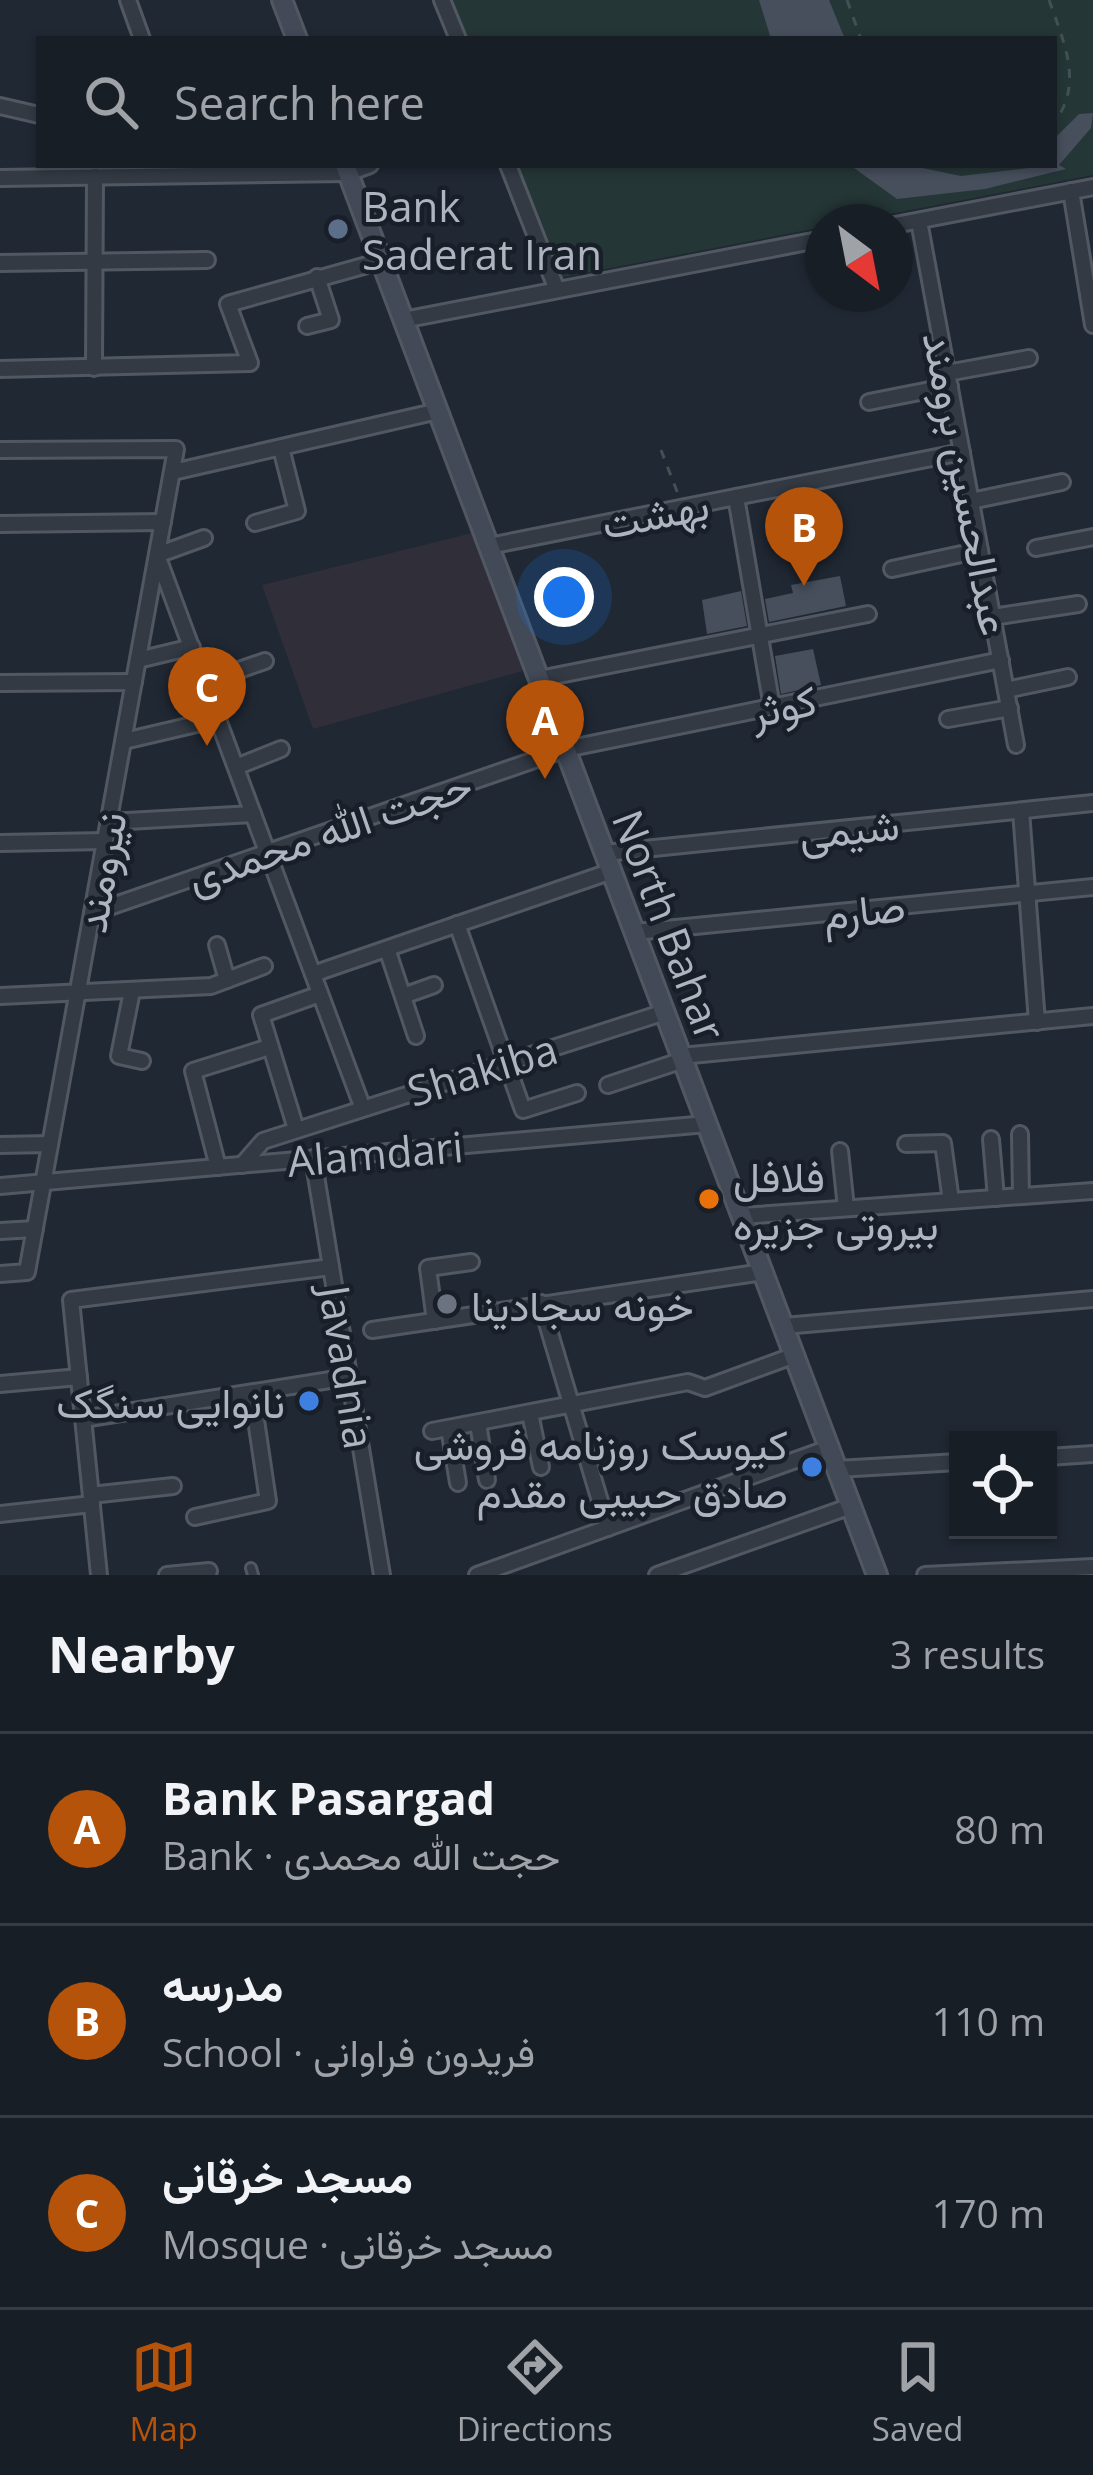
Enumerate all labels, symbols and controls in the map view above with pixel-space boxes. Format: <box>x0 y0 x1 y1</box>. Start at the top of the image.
search box <box>36 36 1057 168</box>
icon: search <box>78 69 144 135</box>
text: Search here <box>174 72 425 133</box>
place label: Bank Saderat Iran <box>362 177 602 282</box>
north arrow <box>805 204 913 312</box>
marker: Bank Saderat Iran <box>325 216 351 242</box>
street label: عبدالحسین برومند <box>911 326 1025 640</box>
street label: بهشت <box>597 475 713 551</box>
pin: B <box>765 487 843 586</box>
your location <box>534 567 594 627</box>
pin: C <box>168 647 246 746</box>
street label: کوثر <box>744 670 821 740</box>
pin: A <box>506 680 584 779</box>
street label: حجت الله محمدی <box>179 755 479 905</box>
street label: شیمی <box>796 794 902 862</box>
street label: North Bahar <box>600 802 740 1048</box>
street label: نیرومند <box>61 807 139 937</box>
street label: صارم <box>820 876 908 943</box>
street label: Shakiba <box>400 1019 564 1119</box>
street label: Alamdari <box>285 1117 465 1189</box>
place label: فلافل بیروتی جزیره <box>733 1147 939 1252</box>
marker: فلافل بیروتی جزیره <box>696 1186 722 1212</box>
place label: خونه سجادینا <box>471 1276 694 1333</box>
street label: Javadnia <box>306 1277 389 1453</box>
marker: خونه سجادینا <box>434 1291 460 1317</box>
place label: نانوایی سنگک <box>56 1373 285 1430</box>
marker: نانوایی سنگک <box>296 1388 322 1414</box>
place label: کیوسک روزنامه فروشی صادق حبیبی مقدم <box>414 1415 788 1521</box>
map controls <box>949 1431 1057 1539</box>
button: locate <box>949 1431 1057 1539</box>
marker: کیوسک روزنامه فروشی صادق حبیبی مقدم <box>799 1454 825 1480</box>
text: Nearby <box>48 1618 235 1688</box>
text: 3 results <box>890 1627 1045 1680</box>
text: Bank Pasargad <box>162 1767 495 1828</box>
text: A <box>74 1802 100 1855</box>
text: 80 m <box>954 1802 1045 1855</box>
text: Bank · حجت الله محمدی <box>162 1828 560 1881</box>
text: مدرسه <box>162 1953 283 2014</box>
text: B <box>74 1994 100 2047</box>
text: 110 m <box>932 1994 1045 2047</box>
text: School · فریدون فراوانی <box>162 2025 535 2078</box>
text: مسجد خرقانی <box>162 2145 413 2206</box>
text: C <box>75 2186 99 2239</box>
text: 170 m <box>932 2186 1045 2239</box>
text: Mosque · مسجد خرقانی <box>162 2217 553 2270</box>
tab: Map <box>130 2334 198 2451</box>
tab: Directions <box>457 2334 613 2451</box>
tab: Saved <box>872 2334 963 2451</box>

